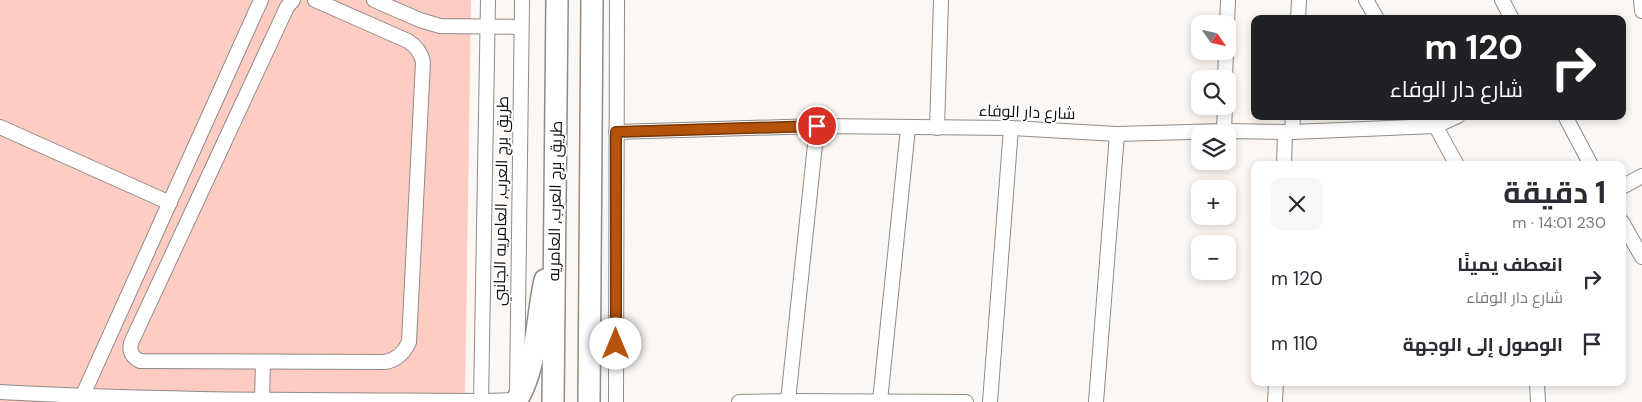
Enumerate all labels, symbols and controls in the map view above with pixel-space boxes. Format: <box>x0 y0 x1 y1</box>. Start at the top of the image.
north arrow <box>1191 15 1236 60</box>
map controls <box>1191 15 1236 280</box>
text: 120 m <box>1424 24 1523 70</box>
icon: right <box>1541 35 1606 100</box>
button: search <box>1191 70 1236 115</box>
text: شارع دار الوفاء <box>1390 75 1523 104</box>
street label: طريق برج العرب, العامريه الجانبي <box>489 96 516 306</box>
street label: شارع دار الوفاء <box>978 100 1076 125</box>
pin <box>796 105 838 147</box>
icon: arrive <box>803 112 831 140</box>
street label: طريق برج العرب, العامريه <box>543 121 568 281</box>
button: layers <box>1191 125 1236 170</box>
text: 1 دقيقة <box>1503 173 1606 212</box>
button: close <box>1271 178 1323 230</box>
button: + <box>1191 180 1236 225</box>
text: 230 m · 14:01 <box>1512 212 1606 233</box>
button: − <box>1191 235 1236 280</box>
text: انعطف يمينًا <box>1457 252 1563 277</box>
icon: right <box>1578 265 1606 293</box>
text: 120 m <box>1271 266 1323 291</box>
text: شارع دار الوفاء <box>1466 287 1563 308</box>
position arrow <box>589 317 641 369</box>
icon: arrive <box>1578 330 1606 358</box>
text: 110 m <box>1271 331 1318 356</box>
text: الوصول إلى الوجهة <box>1403 332 1563 357</box>

